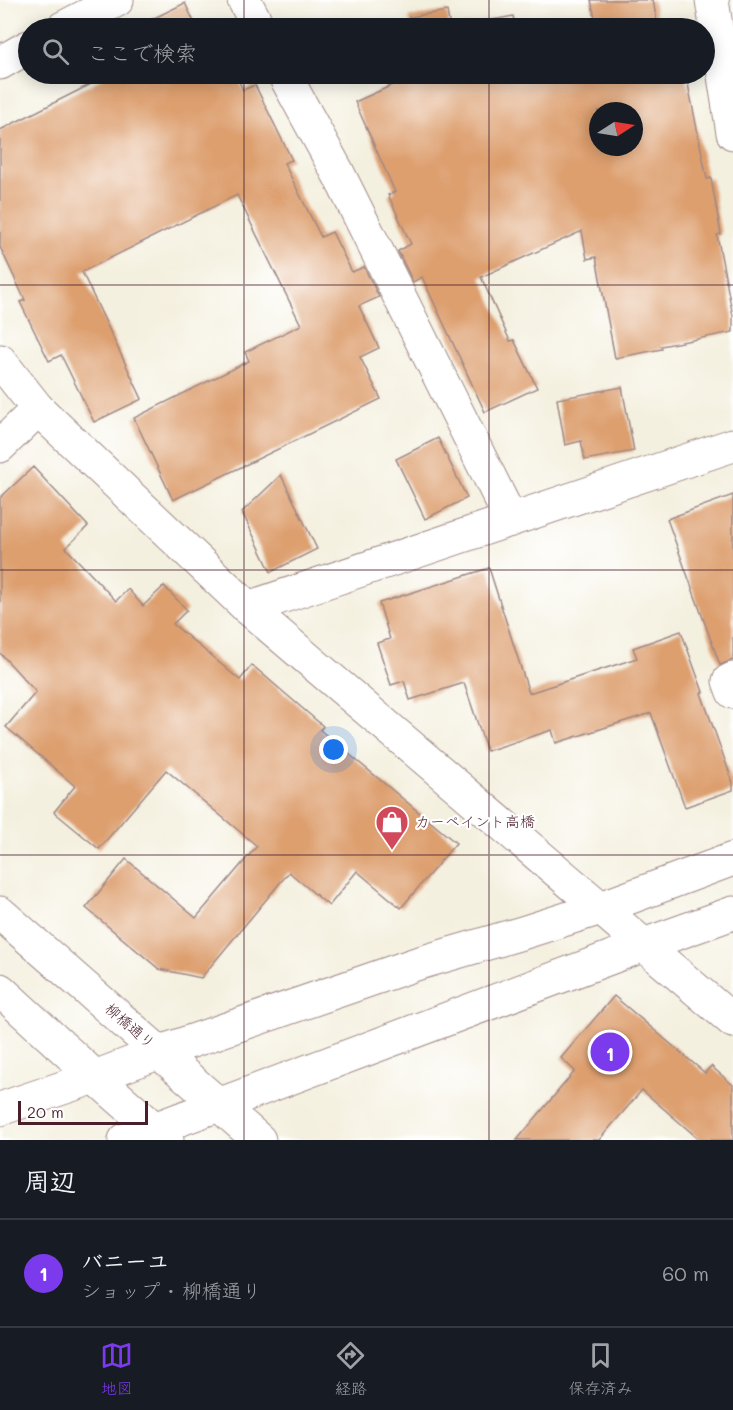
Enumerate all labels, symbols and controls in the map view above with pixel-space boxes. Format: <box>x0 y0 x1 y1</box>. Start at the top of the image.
search box <box>18 18 715 84</box>
icon: search <box>39 35 72 68</box>
text: ここで検索 <box>87 38 197 67</box>
north arrow <box>589 102 643 156</box>
your location <box>319 735 348 764</box>
shop icon: カーペイント高橋 <box>374 804 410 851</box>
place label: カーペイント高橋 <box>415 811 535 831</box>
street label: 柳橋通り <box>101 998 160 1052</box>
pin: 1 <box>590 1030 630 1074</box>
scale bar <box>18 1098 148 1126</box>
text: 20 m <box>27 1101 64 1122</box>
text: 周辺 <box>24 1164 76 1198</box>
text: バニーユ <box>81 1246 169 1275</box>
text: 1 <box>39 1260 48 1286</box>
text: 60 m <box>662 1260 709 1286</box>
text: ショップ · 柳橋通り <box>81 1277 262 1303</box>
tab: 地図 <box>100 1339 133 1399</box>
tab: 経路 <box>334 1339 367 1399</box>
tab: 保存済み <box>568 1339 632 1399</box>

